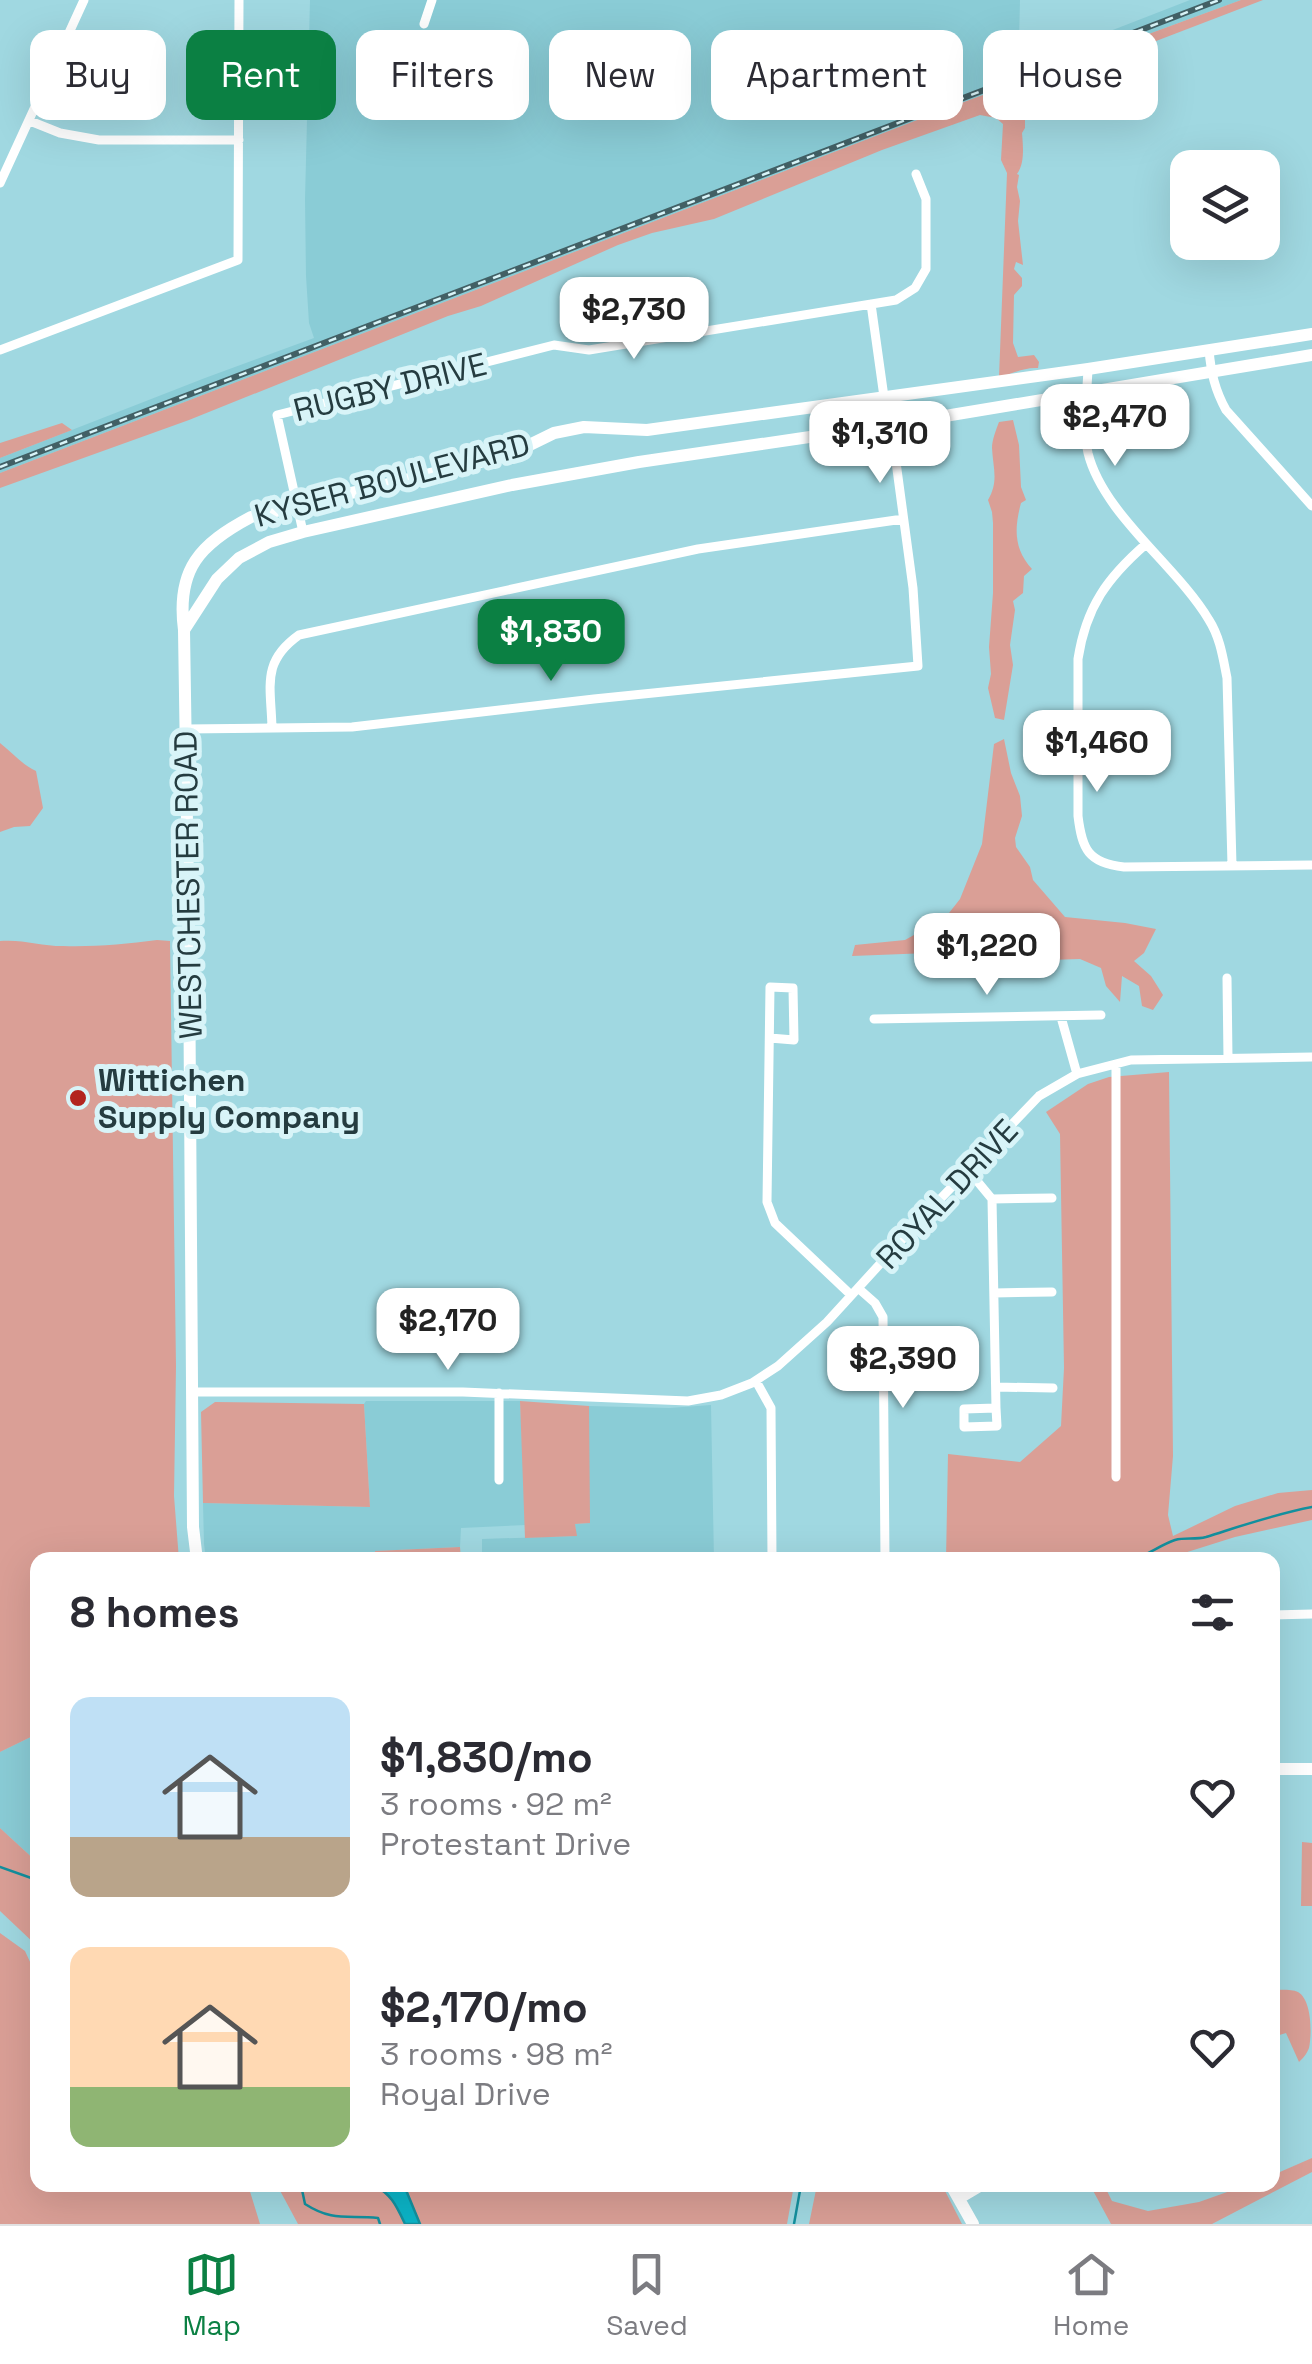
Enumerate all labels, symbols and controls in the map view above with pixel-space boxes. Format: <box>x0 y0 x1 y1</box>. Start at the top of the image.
chip: Buy <box>30 30 166 120</box>
chip: Rent <box>186 30 336 120</box>
chip: Filters <box>356 30 529 120</box>
chip: New <box>549 30 691 120</box>
chip: Apartment <box>711 30 963 120</box>
chip: House <box>983 30 1158 120</box>
map controls <box>1170 150 1280 260</box>
button: layers <box>1170 150 1280 260</box>
pin: $2,730 <box>553 277 715 362</box>
text: $2,730 <box>582 289 686 329</box>
street label: RUGBY DRIVE <box>289 344 491 430</box>
pin: $2,470 <box>1034 384 1196 469</box>
text: $2,470 <box>1062 396 1168 436</box>
pin: $1,310 <box>799 401 961 486</box>
text: $1,310 <box>831 413 929 453</box>
street label: KYSER BOULEVARD <box>250 424 534 536</box>
pin: $1,830 <box>470 599 632 684</box>
text: $1,830 <box>500 611 602 651</box>
pin: $1,460 <box>1016 710 1178 795</box>
text: $1,460 <box>1045 722 1149 762</box>
street label: WESTCHESTER ROAD <box>165 730 211 1040</box>
pin: $1,220 <box>906 913 1068 998</box>
text: $1,220 <box>936 925 1038 965</box>
place label: Wittichen Supply Company <box>98 1060 360 1137</box>
marker: Wittichen Supply Company <box>67 1087 89 1109</box>
street label: ROYAL DRIVE <box>868 1111 1026 1277</box>
pin: $2,170 <box>367 1288 529 1373</box>
text: $2,170 <box>399 1300 497 1340</box>
pin: $2,390 <box>822 1326 984 1411</box>
text: $2,390 <box>849 1338 957 1378</box>
icon: filters <box>1185 1585 1240 1640</box>
text: 8 homes <box>70 1586 240 1639</box>
text: $1,830/mo <box>380 1731 593 1784</box>
icon: home <box>150 1737 270 1857</box>
icon: heart <box>1185 1770 1240 1825</box>
text: 3 rooms · 92 m² <box>380 1784 612 1824</box>
text: Protestant Drive <box>380 1824 631 1864</box>
text: $2,170/mo <box>380 1981 588 2034</box>
icon: home <box>150 1987 270 2107</box>
icon: heart <box>1185 2020 1240 2075</box>
text: 3 rooms · 98 m² <box>380 2034 612 2074</box>
text: Royal Drive <box>380 2074 551 2114</box>
tab: Map <box>183 2247 241 2343</box>
tab: Saved <box>606 2247 688 2343</box>
tab: Home <box>1053 2247 1129 2343</box>

